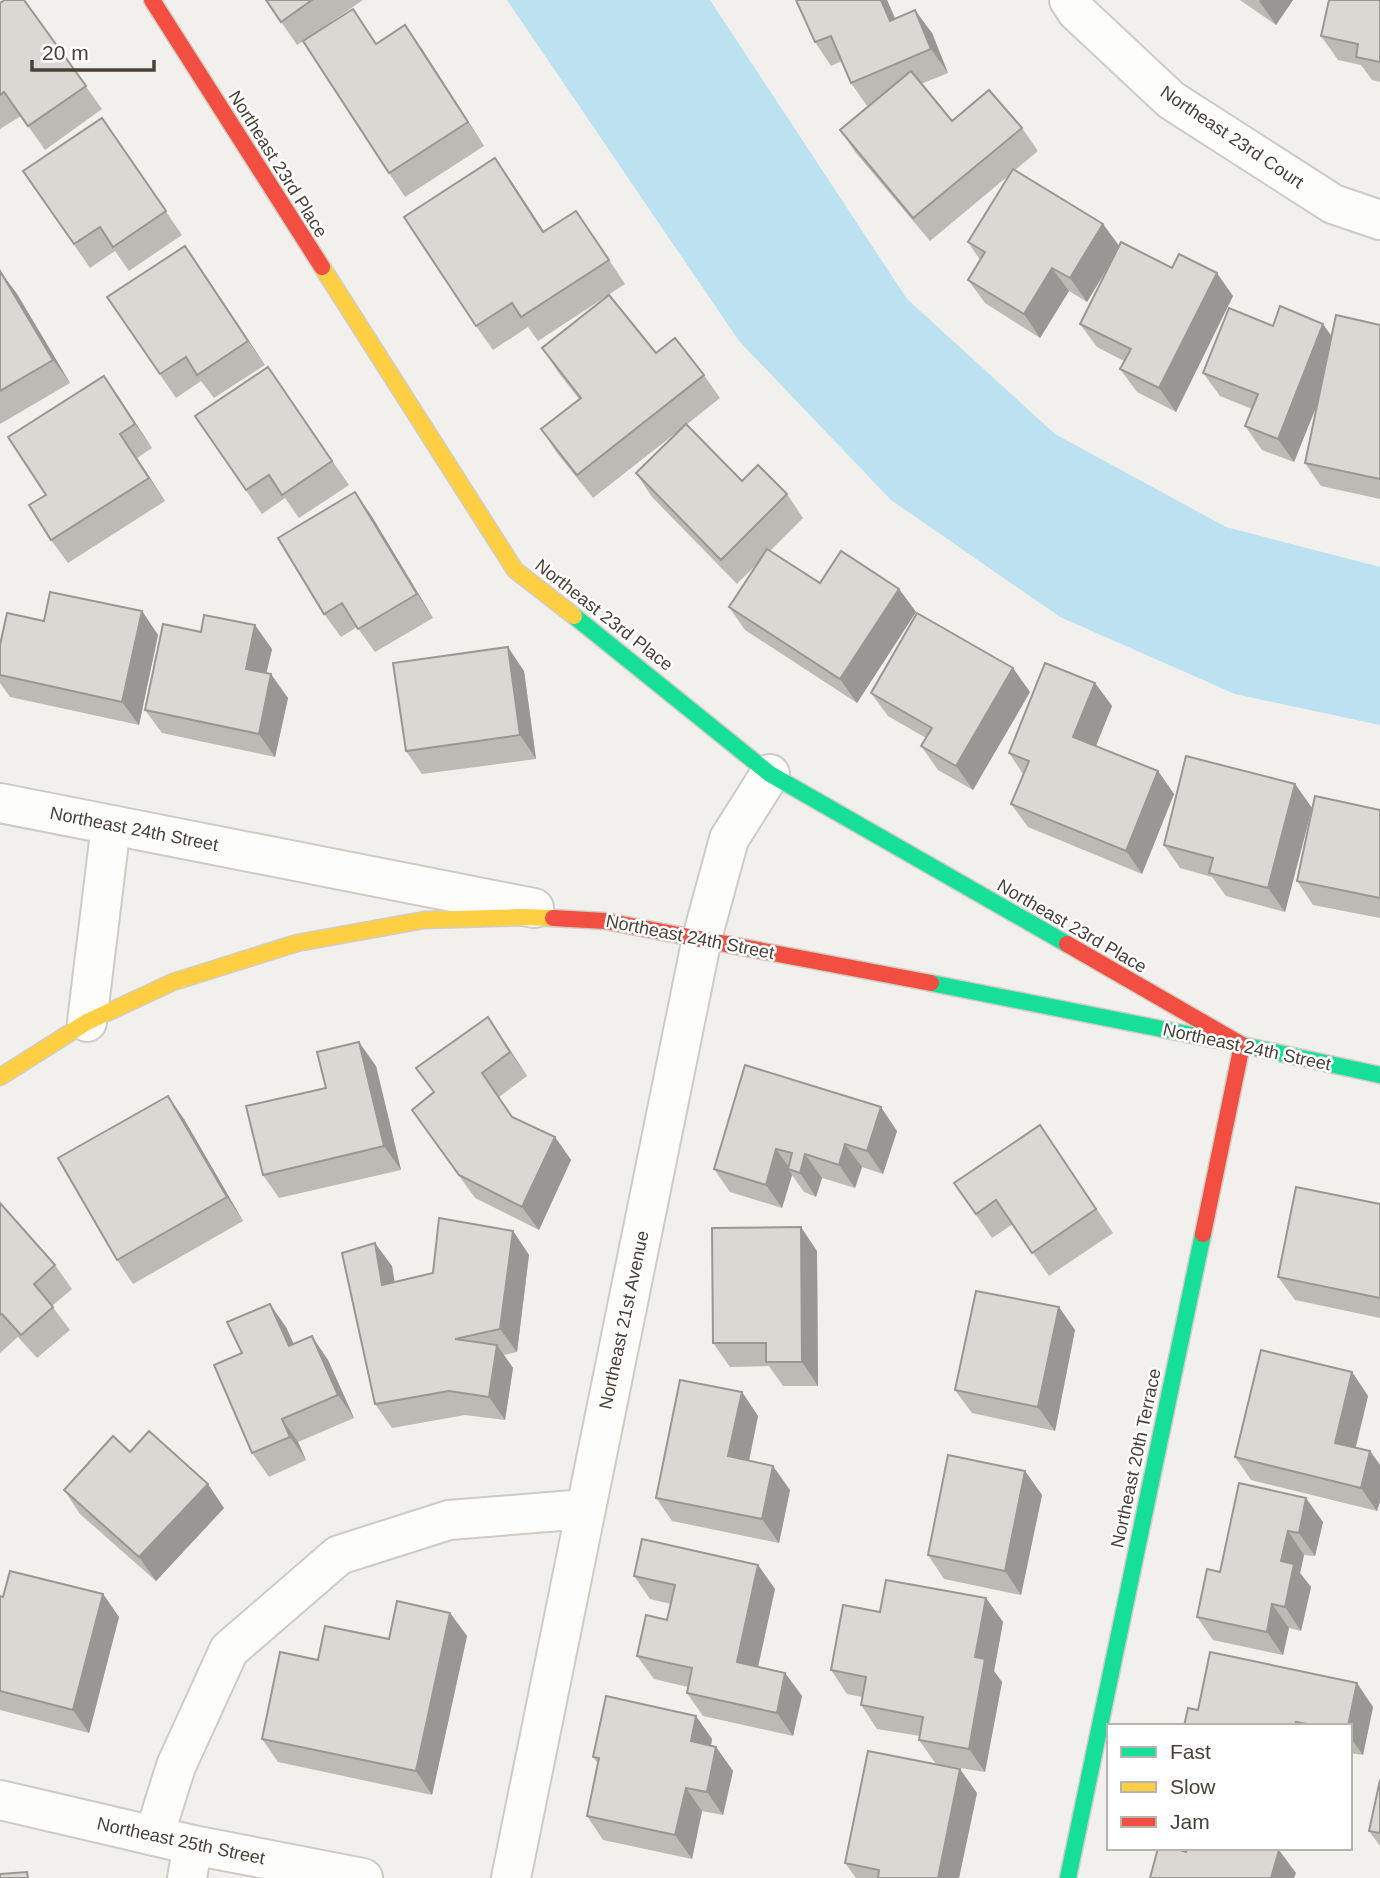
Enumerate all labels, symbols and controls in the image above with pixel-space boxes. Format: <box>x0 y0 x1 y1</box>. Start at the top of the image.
scale bar <box>32 28 154 72</box>
text: 20 m <box>42 41 89 64</box>
street label: Northeast 23rd Court <box>1157 82 1307 192</box>
street label: Northeast 23rd Place <box>225 87 331 241</box>
street label: Northeast 23rd Place <box>531 555 677 675</box>
street label: Northeast 24th Street <box>48 803 220 855</box>
street label: Northeast 23rd Place <box>994 875 1150 977</box>
street label: Northeast 24th Street <box>604 911 776 963</box>
street label: Northeast 24th Street <box>1161 1019 1333 1075</box>
street label: Northeast 21st Avenue <box>595 1229 653 1411</box>
street label: Northeast 20th Terrace <box>1107 1367 1165 1549</box>
legend <box>1107 1724 1352 1850</box>
text: Fast <box>1170 1740 1211 1763</box>
text: Slow <box>1170 1775 1216 1798</box>
text: Jam <box>1170 1810 1210 1833</box>
street label: Northeast 25th Street <box>95 1813 267 1869</box>

